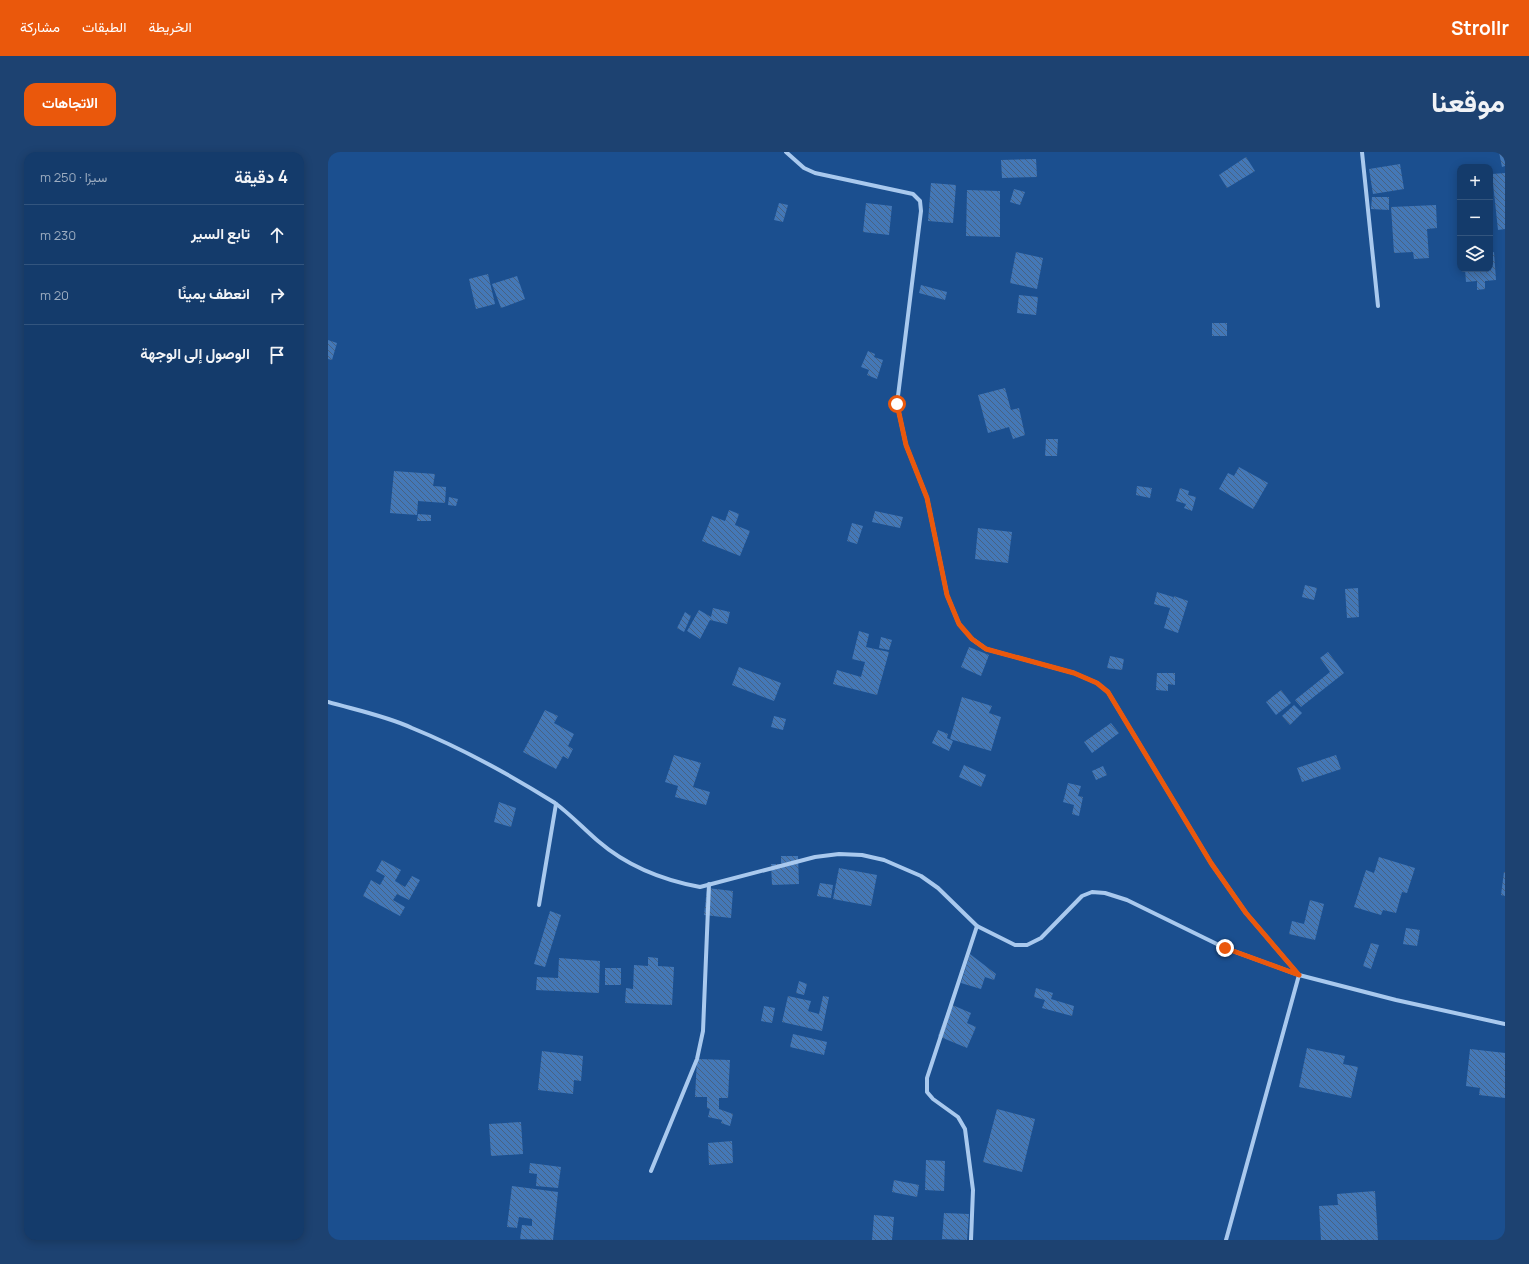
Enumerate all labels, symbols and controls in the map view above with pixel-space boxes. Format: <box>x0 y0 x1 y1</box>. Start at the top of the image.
text: Strollr <box>1451 15 1509 41</box>
text: مشاركة <box>20 17 60 36</box>
text: الطبقات <box>82 17 126 36</box>
text: الخريطة <box>148 17 192 36</box>
text: موقعنا <box>1431 82 1505 120</box>
button: الاتجاهات <box>24 83 116 126</box>
map controls <box>1457 164 1493 272</box>
button: + <box>1457 164 1493 200</box>
text: 4 دقيقة <box>234 165 288 188</box>
text: سيرًا · 250 m <box>40 168 107 186</box>
button: − <box>1457 200 1493 236</box>
text: تابع السير <box>191 223 250 244</box>
icon: ahead <box>266 224 288 246</box>
text: 230 m <box>40 226 76 244</box>
button: layers <box>1457 236 1493 272</box>
text: انعطف يمينًا <box>178 283 250 304</box>
icon: right <box>266 284 288 306</box>
text: 20 m <box>40 286 69 304</box>
text: الوصول إلى الوجهة <box>140 343 250 364</box>
icon: arrive <box>266 344 288 366</box>
route start <box>888 395 906 413</box>
route end <box>1216 939 1234 957</box>

